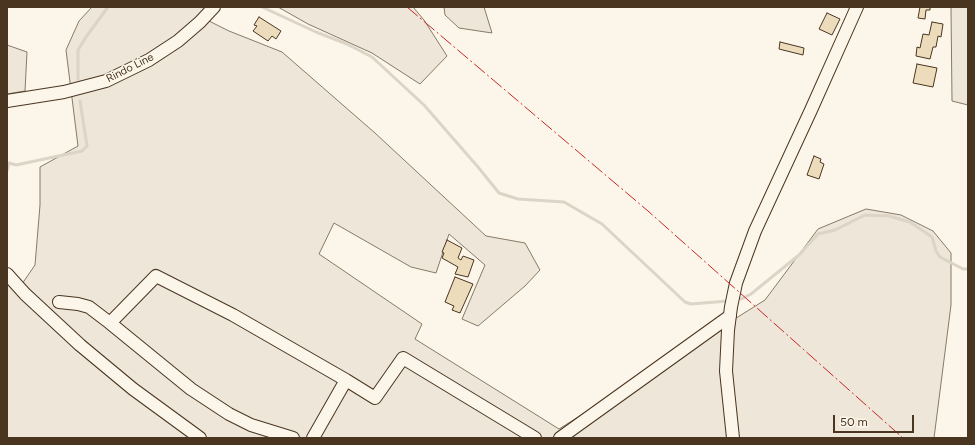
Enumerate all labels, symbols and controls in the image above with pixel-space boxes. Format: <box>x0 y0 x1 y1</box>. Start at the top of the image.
street label: Rindo Line <box>104 50 156 86</box>
scale bar <box>835 407 916 433</box>
text: 50 m <box>840 415 868 429</box>

